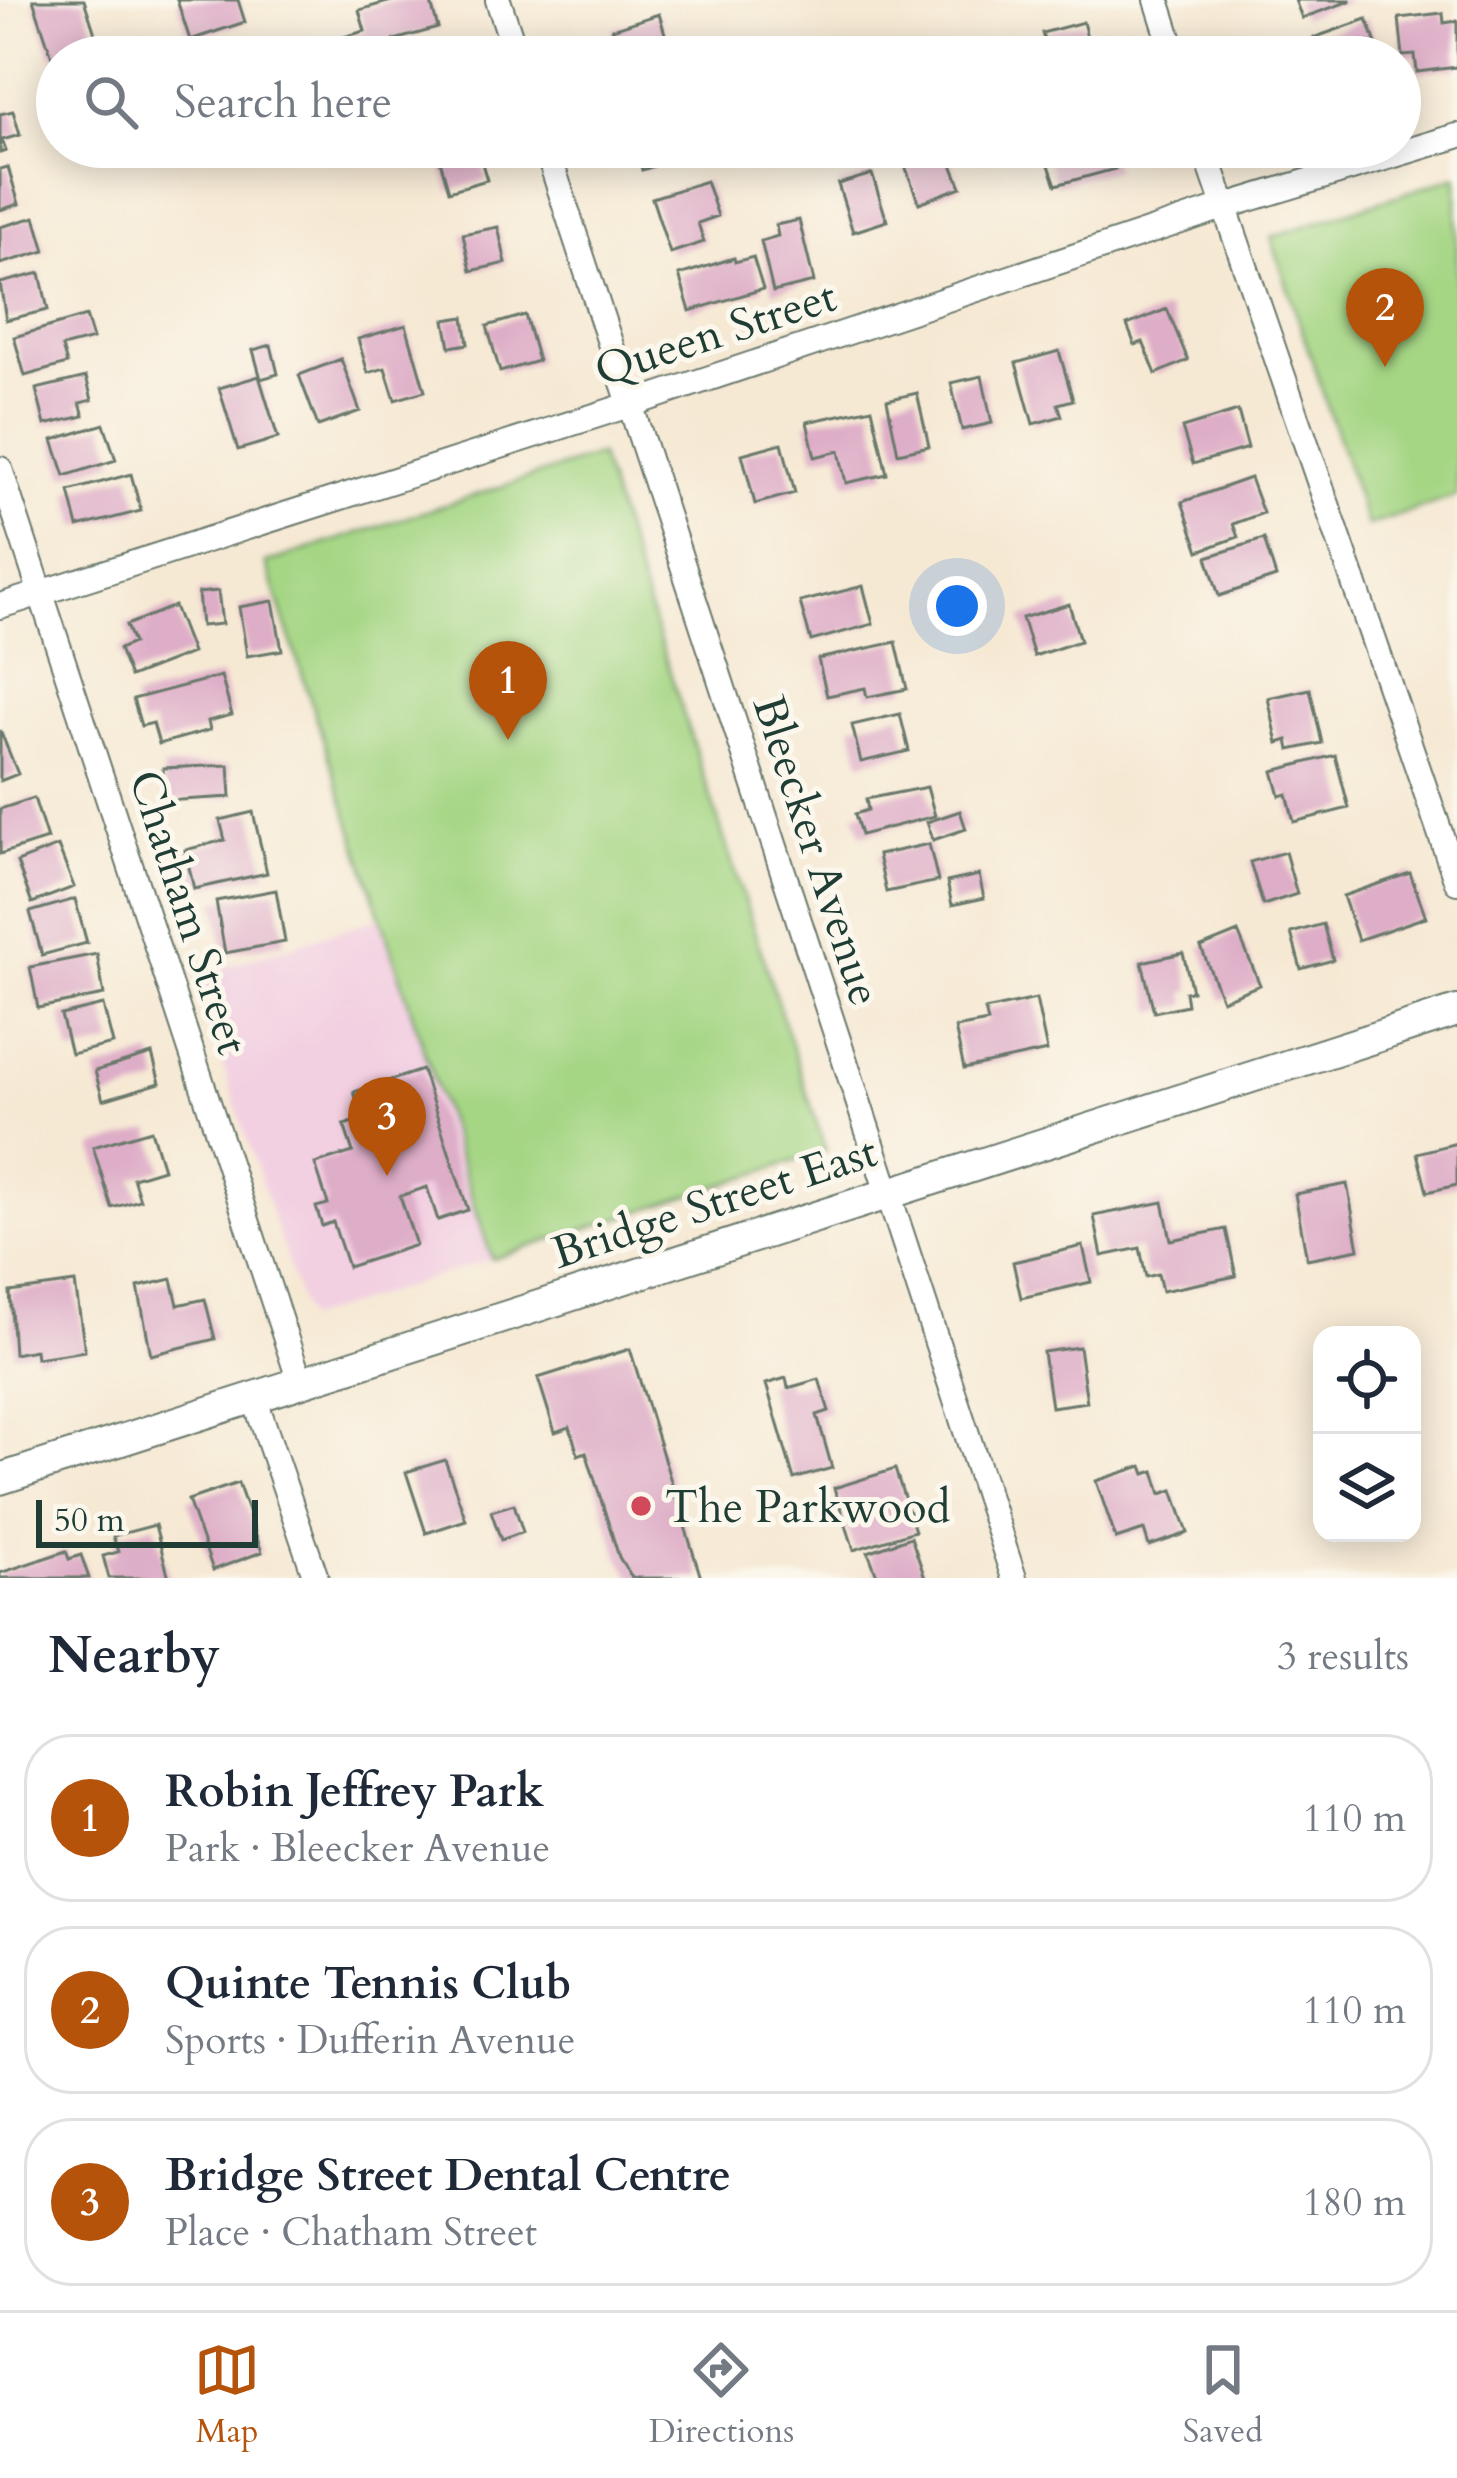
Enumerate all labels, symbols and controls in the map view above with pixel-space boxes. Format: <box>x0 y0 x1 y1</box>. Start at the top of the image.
search box <box>36 36 1421 168</box>
icon: search <box>78 69 144 135</box>
text: Search here <box>174 72 392 133</box>
street label: Queen Street <box>587 266 844 401</box>
pin: 2 <box>1346 268 1424 367</box>
your location <box>927 576 987 636</box>
pin: 1 <box>469 641 547 740</box>
street label: Bleecker Avenue <box>738 688 895 1013</box>
street label: Chatham Street <box>114 763 263 1062</box>
pin: 3 <box>348 1077 426 1176</box>
street label: Bridge Street East <box>544 1121 885 1284</box>
map controls <box>1313 1326 1421 1542</box>
button: locate <box>1313 1326 1421 1434</box>
button: layers <box>1313 1434 1421 1542</box>
place label: The Parkwood <box>665 1477 950 1538</box>
marker: The Parkwood <box>628 1493 654 1519</box>
scale bar <box>36 1494 258 1547</box>
text: 50 m <box>54 1498 125 1543</box>
text: Nearby <box>48 1621 220 1691</box>
text: 3 results <box>1277 1630 1409 1683</box>
text: Robin Jeffrey Park <box>165 1761 544 1822</box>
text: 1 <box>80 1792 100 1845</box>
text: 110 m <box>1303 1792 1406 1845</box>
text: Park · Bleecker Avenue <box>165 1822 550 1875</box>
text: Quinte Tennis Club <box>165 1953 572 2014</box>
text: 2 <box>80 1984 100 2037</box>
text: 110 m <box>1303 1984 1406 2037</box>
text: Sports · Dufferin Avenue <box>165 2014 575 2067</box>
text: Bridge Street Dental Centre <box>165 2145 731 2206</box>
text: 3 <box>80 2176 100 2229</box>
text: 180 m <box>1303 2176 1406 2229</box>
text: Place · Chatham Street <box>165 2206 537 2259</box>
tab: Map <box>194 2337 260 2454</box>
tab: Directions <box>649 2337 794 2454</box>
tab: Saved <box>1183 2337 1263 2454</box>

